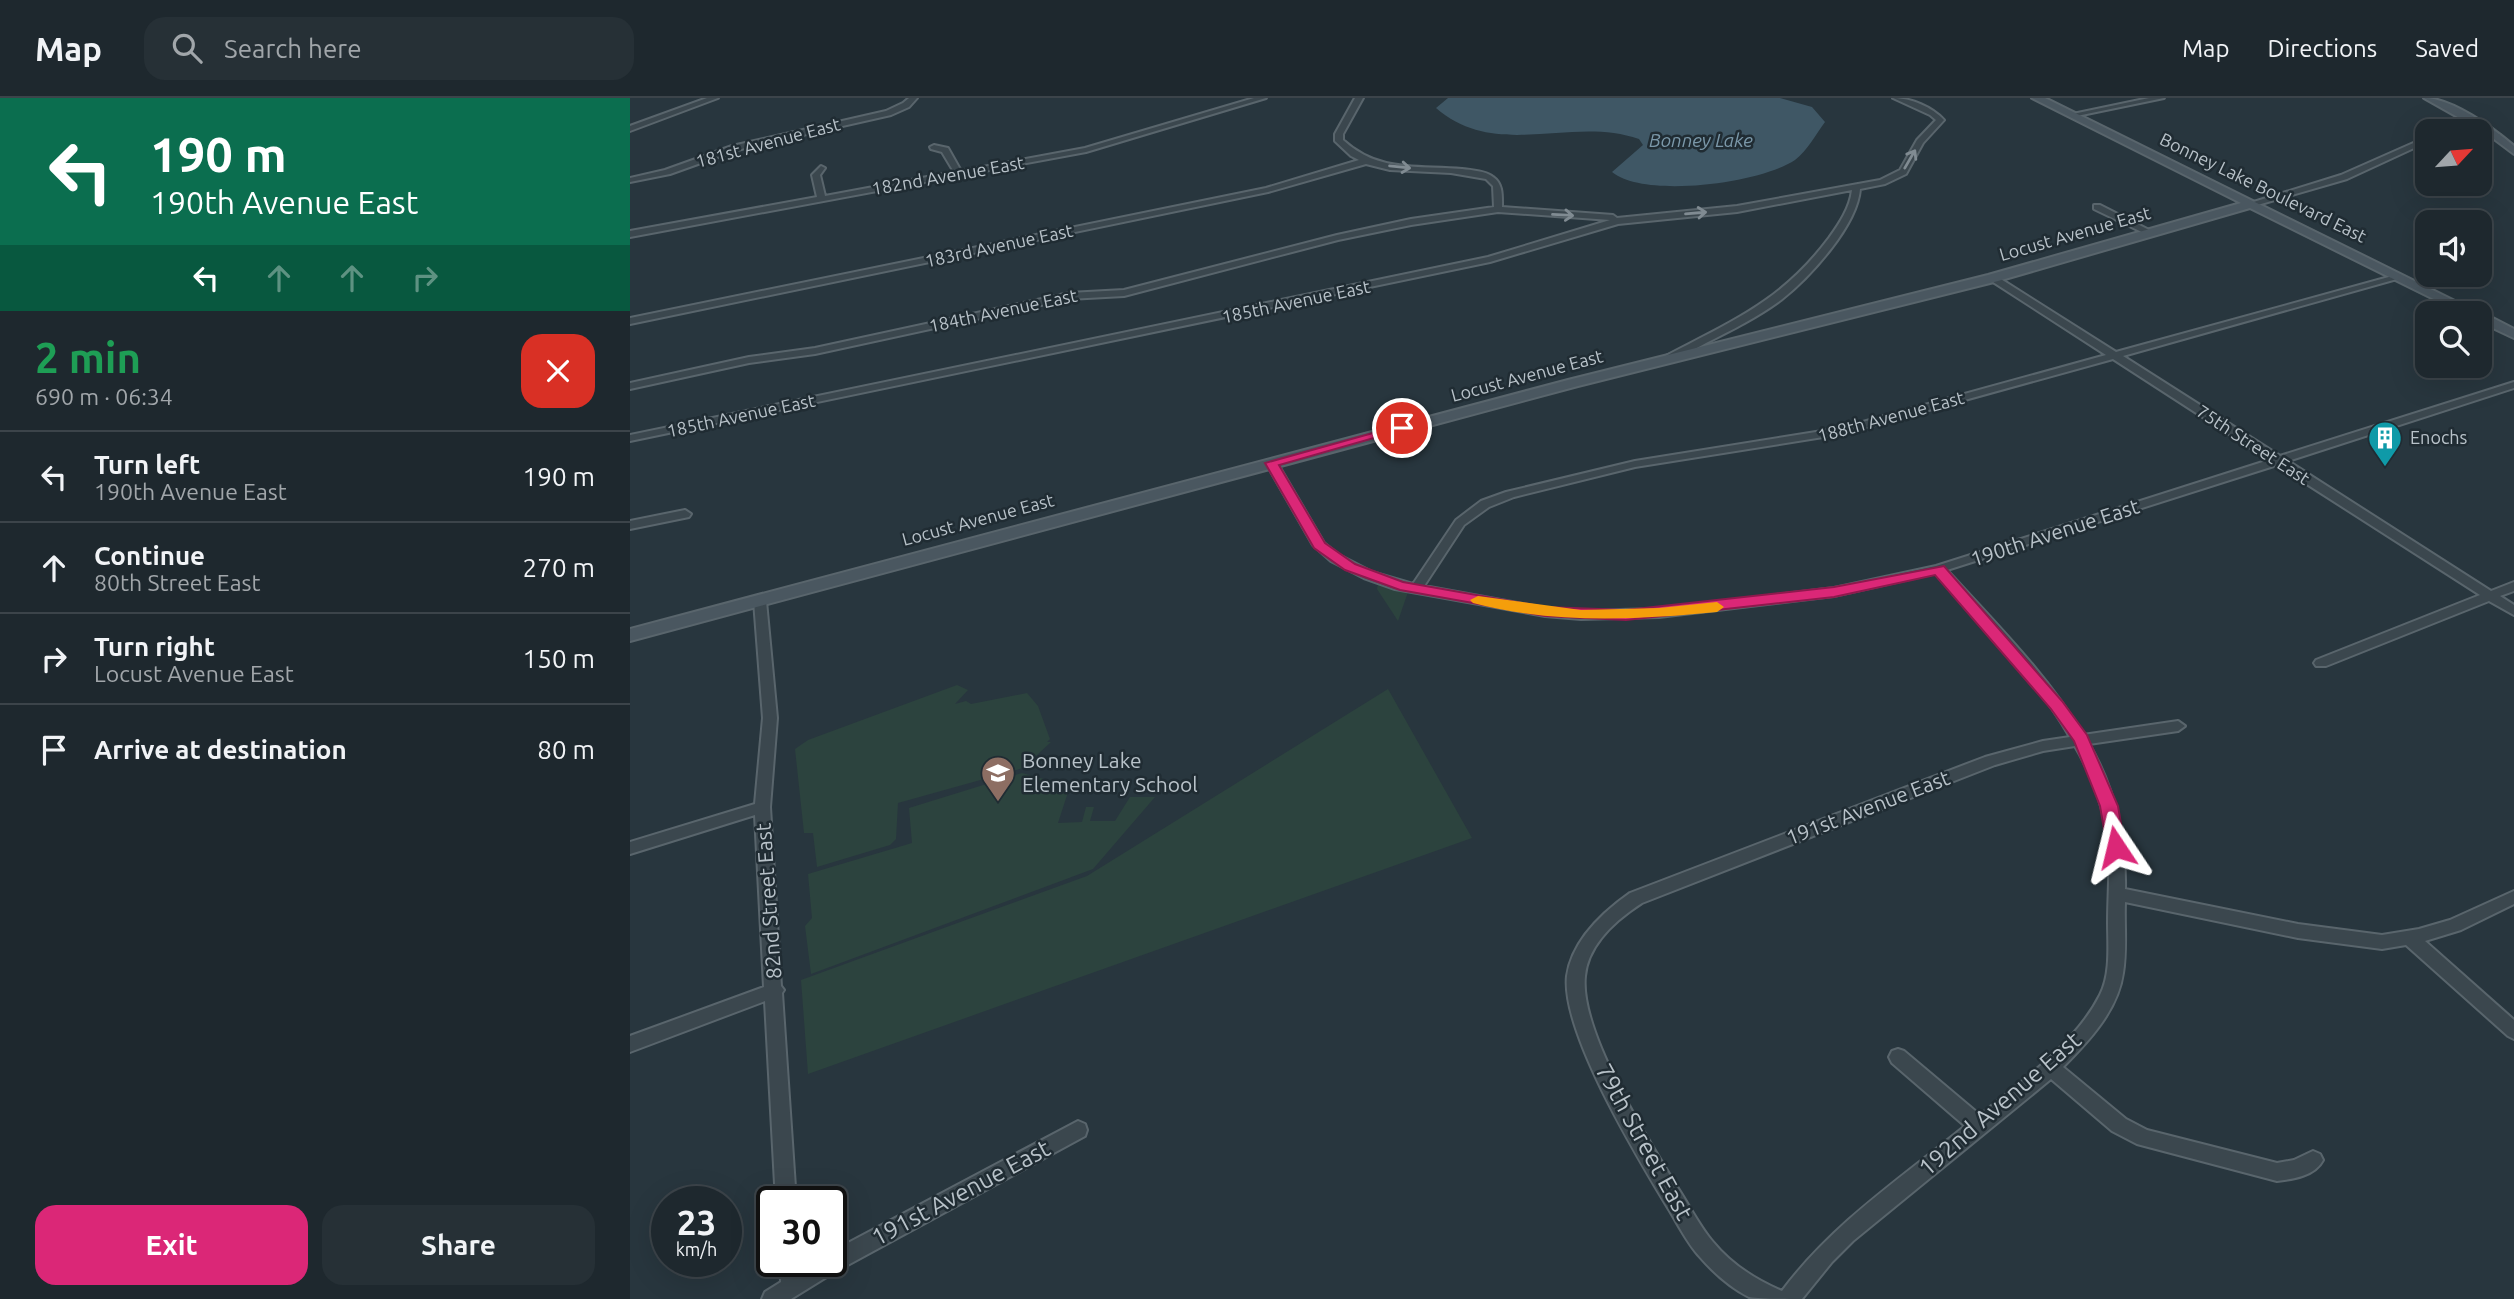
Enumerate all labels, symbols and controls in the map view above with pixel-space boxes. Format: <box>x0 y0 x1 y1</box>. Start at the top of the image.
search box <box>144 17 634 80</box>
icon: search <box>168 29 206 67</box>
text: Map <box>35 30 102 67</box>
text: Search here <box>224 34 362 63</box>
text: Map <box>2182 35 2229 62</box>
text: Directions <box>2267 35 2377 62</box>
text: Saved <box>2415 35 2479 62</box>
street label: 181st Avenue East <box>693 113 842 171</box>
north arrow <box>2415 119 2492 196</box>
map controls <box>2415 119 2492 378</box>
icon: left <box>35 126 126 217</box>
text: 190 m <box>150 126 287 181</box>
street label: Bonney Lake Boulevard East <box>2157 128 2370 246</box>
water label: Bonney Lake <box>1649 129 1753 151</box>
one-way arrow <box>1904 150 1918 170</box>
street label: 182nd Avenue East <box>870 152 1026 198</box>
one-way arrow <box>1388 161 1411 174</box>
text: 190th Avenue East <box>150 184 418 220</box>
street label: Locust Avenue East <box>1997 202 2153 264</box>
one-way arrow <box>1684 206 1706 219</box>
one-way arrow <box>1551 209 1574 222</box>
button: sound <box>2415 210 2492 287</box>
street label: 183rd Avenue East <box>923 220 1075 270</box>
icon: left <box>187 259 225 297</box>
icon: ahead <box>260 259 298 297</box>
icon: ahead <box>333 259 371 297</box>
icon: right <box>406 259 444 297</box>
street label: 185th Avenue East <box>1220 276 1372 326</box>
street label: 184th Avenue East <box>927 285 1079 335</box>
button: search <box>2415 301 2492 378</box>
text: 2 min <box>35 334 141 381</box>
button: close <box>521 334 595 408</box>
street label: Locust Avenue East <box>1449 345 1605 405</box>
text: 690 m · 06:34 <box>35 384 173 409</box>
street label: 188th Avenue East <box>1815 387 1966 445</box>
street label: 185th Avenue East <box>665 390 817 440</box>
pin <box>1372 398 1432 458</box>
street label: 75th Street East <box>2193 400 2314 488</box>
icon: arrive <box>1383 409 1421 447</box>
building icon: Enochs <box>2366 419 2404 468</box>
place label: Enochs <box>2410 427 2468 447</box>
text: Turn left <box>94 450 200 479</box>
icon: left <box>35 458 73 496</box>
text: 190 m <box>523 462 595 491</box>
text: 190th Avenue East <box>94 479 287 504</box>
street label: Locust Avenue East <box>900 489 1056 549</box>
street label: 190th Avenue East <box>1967 493 2142 571</box>
text: Continue <box>94 541 205 570</box>
icon: ahead <box>35 549 73 587</box>
text: 270 m <box>523 553 595 582</box>
text: 80th Street East <box>94 570 261 595</box>
text: Turn right <box>94 632 215 661</box>
icon: right <box>35 640 73 678</box>
text: 150 m <box>523 644 595 673</box>
text: Locust Avenue East <box>94 661 294 686</box>
icon: arrive <box>35 731 73 769</box>
text: Arrive at destination <box>94 735 347 764</box>
text: 80 m <box>537 735 595 764</box>
place label: Bonney Lake Elementary School <box>1022 748 1198 796</box>
school or university icon: Bonney Lake Elementary School <box>979 754 1017 803</box>
street label: 191st Avenue East <box>1782 765 1953 849</box>
position arrow <box>2079 810 2153 884</box>
street label: 82nd Street East <box>751 822 785 980</box>
street label: 192nd Avenue East <box>1913 1026 2087 1181</box>
street label: 79th Street East <box>1590 1059 1699 1225</box>
street label: 191st Avenue East <box>867 1134 1055 1251</box>
speed limit sign: 30 <box>756 1186 847 1277</box>
text: 23 <box>677 1202 716 1242</box>
button: Exit <box>35 1205 308 1285</box>
button: Share <box>322 1205 595 1285</box>
text: km/h <box>676 1239 717 1259</box>

